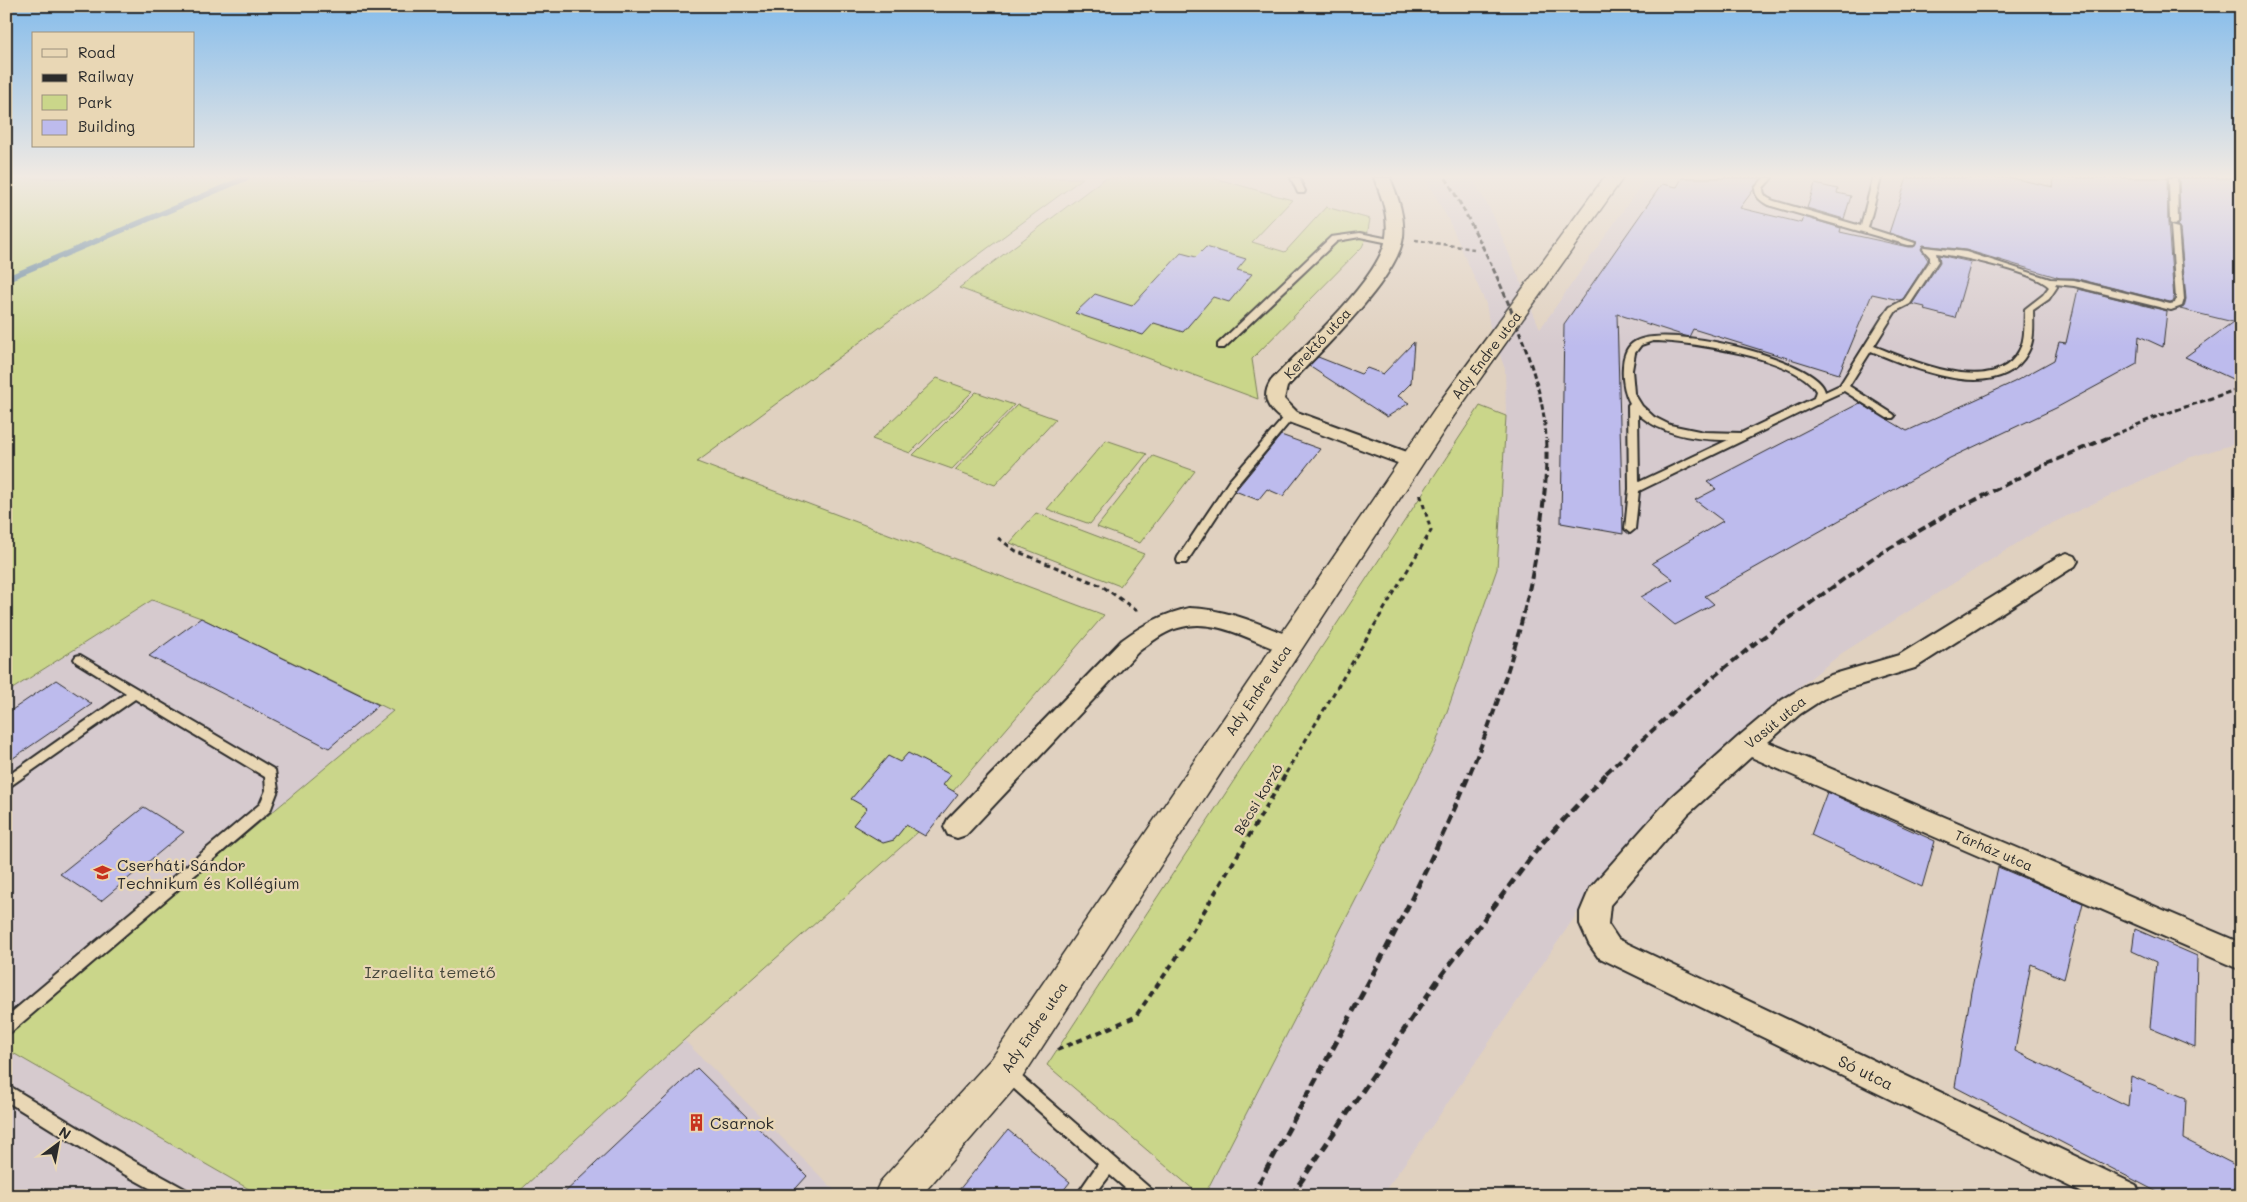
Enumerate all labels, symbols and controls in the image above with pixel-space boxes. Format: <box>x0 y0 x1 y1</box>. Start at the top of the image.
legend <box>32 32 195 148</box>
text: Road <box>78 42 115 62</box>
text: Railway <box>78 66 134 86</box>
text: Park <box>78 92 112 112</box>
text: Building <box>78 116 135 136</box>
street label: Kerektó utca <box>1279 304 1355 382</box>
street label: Ady Endre utca <box>1447 307 1525 403</box>
street label: Ady Endre utca <box>1221 641 1295 739</box>
street label: Vasút utca <box>1740 691 1810 753</box>
street label: Bécsi korzó <box>1229 760 1287 838</box>
street label: Tárház utca <box>1952 825 2036 875</box>
place label: Cserháti Sándor Technikum és Kollégium <box>117 854 299 893</box>
school or university icon: Cserháti Sándor Technikum és Kollégium <box>93 863 113 883</box>
park label: Izraelita temető <box>365 961 495 982</box>
street label: Ady Endre utca <box>997 978 1071 1076</box>
street label: Só utca <box>1835 1050 1897 1094</box>
building icon: Csarnok <box>686 1112 706 1132</box>
place label: Csarnok <box>710 1112 774 1133</box>
north arrow <box>32 1120 82 1170</box>
text: N <box>56 1122 75 1143</box>

